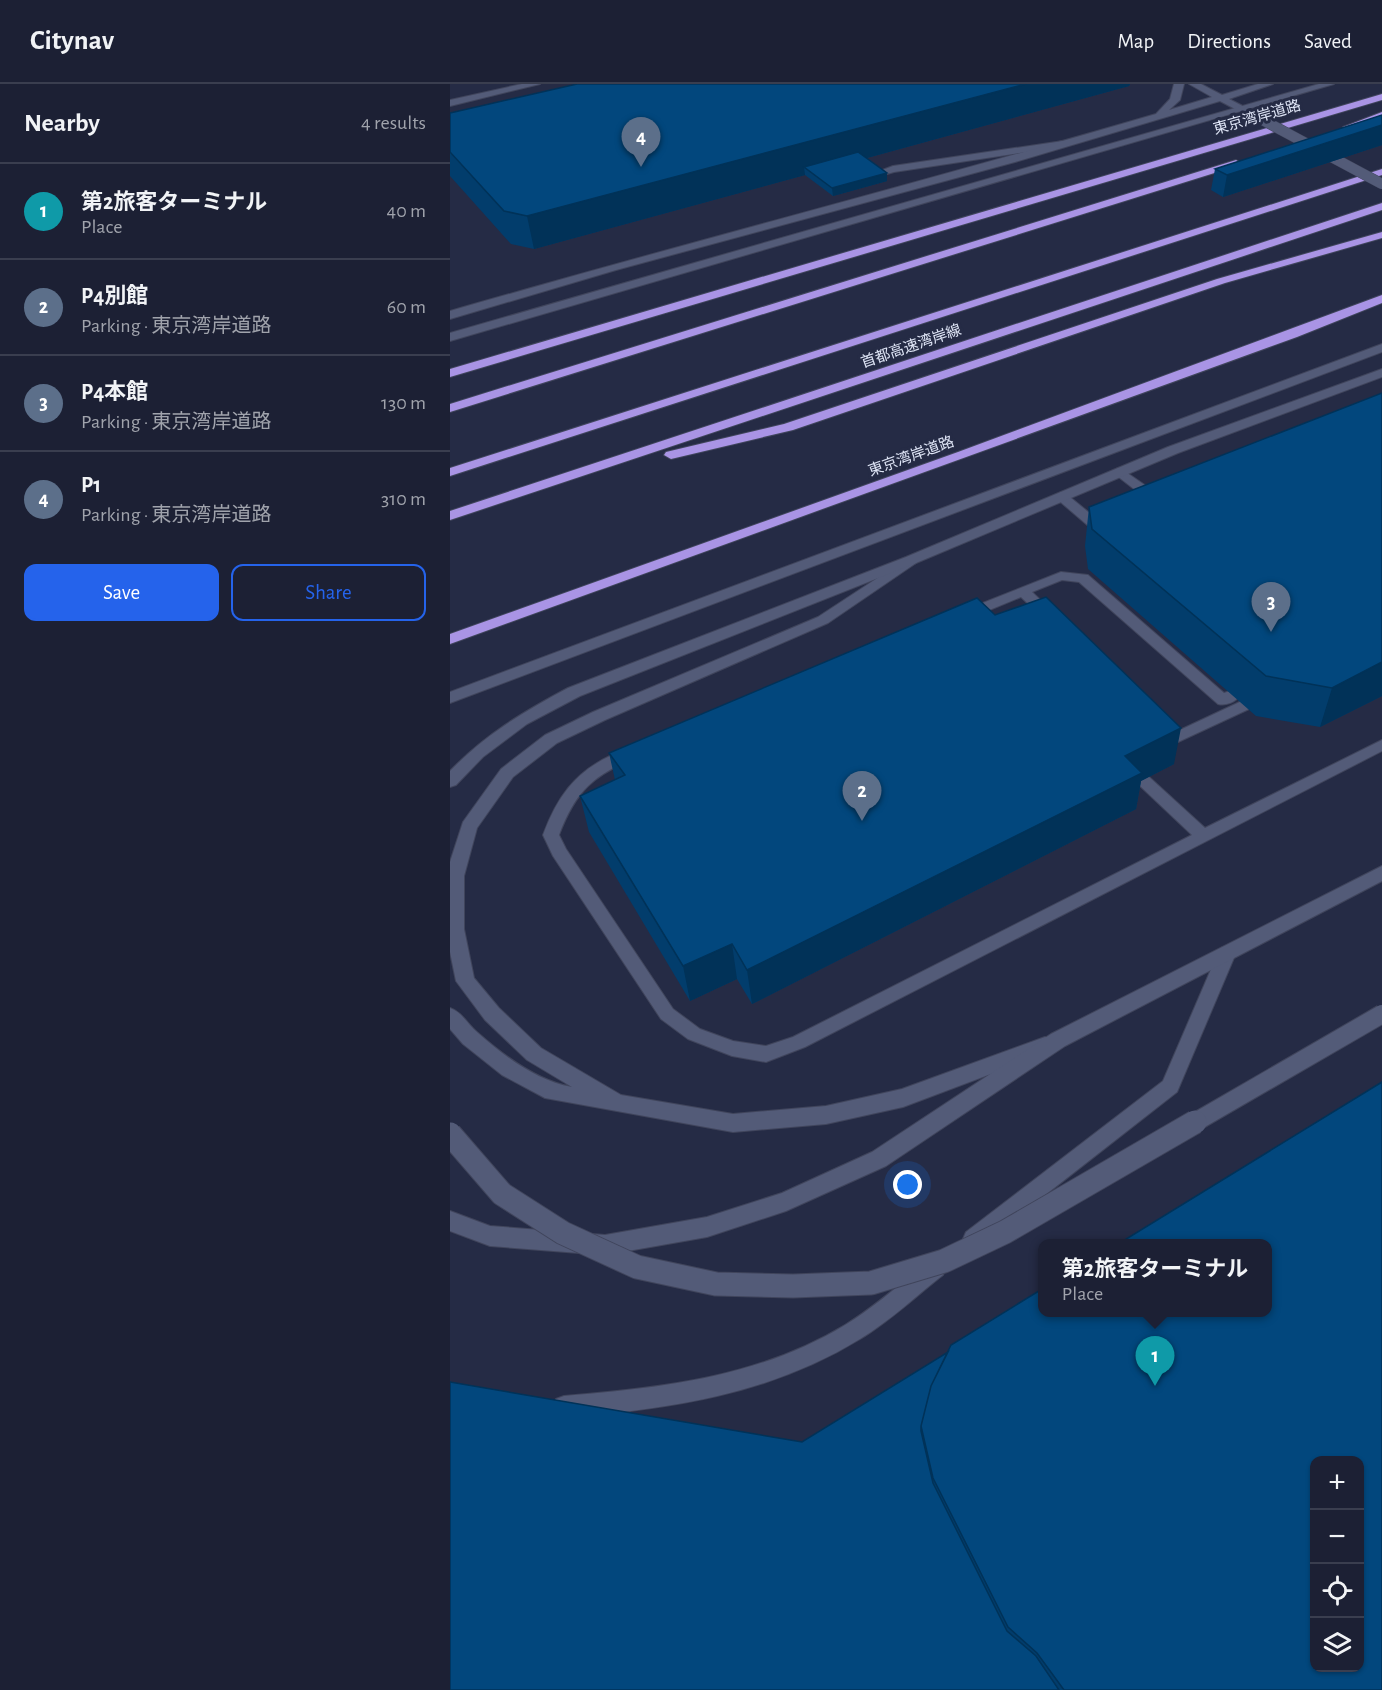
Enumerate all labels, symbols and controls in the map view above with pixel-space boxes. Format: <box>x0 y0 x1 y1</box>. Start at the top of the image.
text: Citynav <box>30 27 114 55</box>
text: Map <box>1118 31 1154 52</box>
text: Directions <box>1187 31 1271 52</box>
text: Saved <box>1304 31 1352 52</box>
street label: 東京湾岸道路 <box>1212 97 1302 137</box>
text: Nearby <box>24 110 100 136</box>
text: 4 results <box>361 113 426 133</box>
pin: 4 <box>622 118 660 167</box>
text: 第2旅客ターミナル <box>81 191 267 213</box>
text: 1 <box>40 201 47 221</box>
text: 40 m <box>387 201 426 221</box>
text: Place <box>81 217 122 237</box>
text: P4別館 <box>81 285 148 307</box>
text: 2 <box>39 297 48 317</box>
text: 60 m <box>387 297 426 317</box>
text: Parking · 東京湾岸道路 <box>81 316 272 336</box>
street label: 首都高速湾岸線 <box>859 321 963 371</box>
text: P4本館 <box>81 381 148 403</box>
text: 3 <box>39 393 48 413</box>
text: 130 m <box>381 393 426 413</box>
text: Parking · 東京湾岸道路 <box>81 412 272 432</box>
street label: 東京湾岸道路 <box>866 433 956 479</box>
text: P1 <box>81 474 101 496</box>
text: 4 <box>38 489 49 509</box>
text: 310 m <box>381 489 426 509</box>
text: Parking · 東京湾岸道路 <box>81 505 272 525</box>
button: Save <box>24 564 219 621</box>
button: Share <box>231 564 426 621</box>
pin: 3 <box>1252 582 1290 632</box>
pin: 2 <box>842 772 882 821</box>
your location <box>893 1170 922 1199</box>
popup <box>1038 1239 1272 1317</box>
text: 第2旅客ターミナル <box>1062 1258 1248 1280</box>
text: Place <box>1062 1284 1103 1304</box>
pin: 1 <box>1136 1336 1174 1386</box>
map controls <box>1310 1456 1364 1672</box>
button: + <box>1310 1456 1364 1510</box>
button: − <box>1310 1510 1364 1564</box>
button: locate <box>1310 1564 1364 1618</box>
button: layers <box>1310 1618 1364 1672</box>

